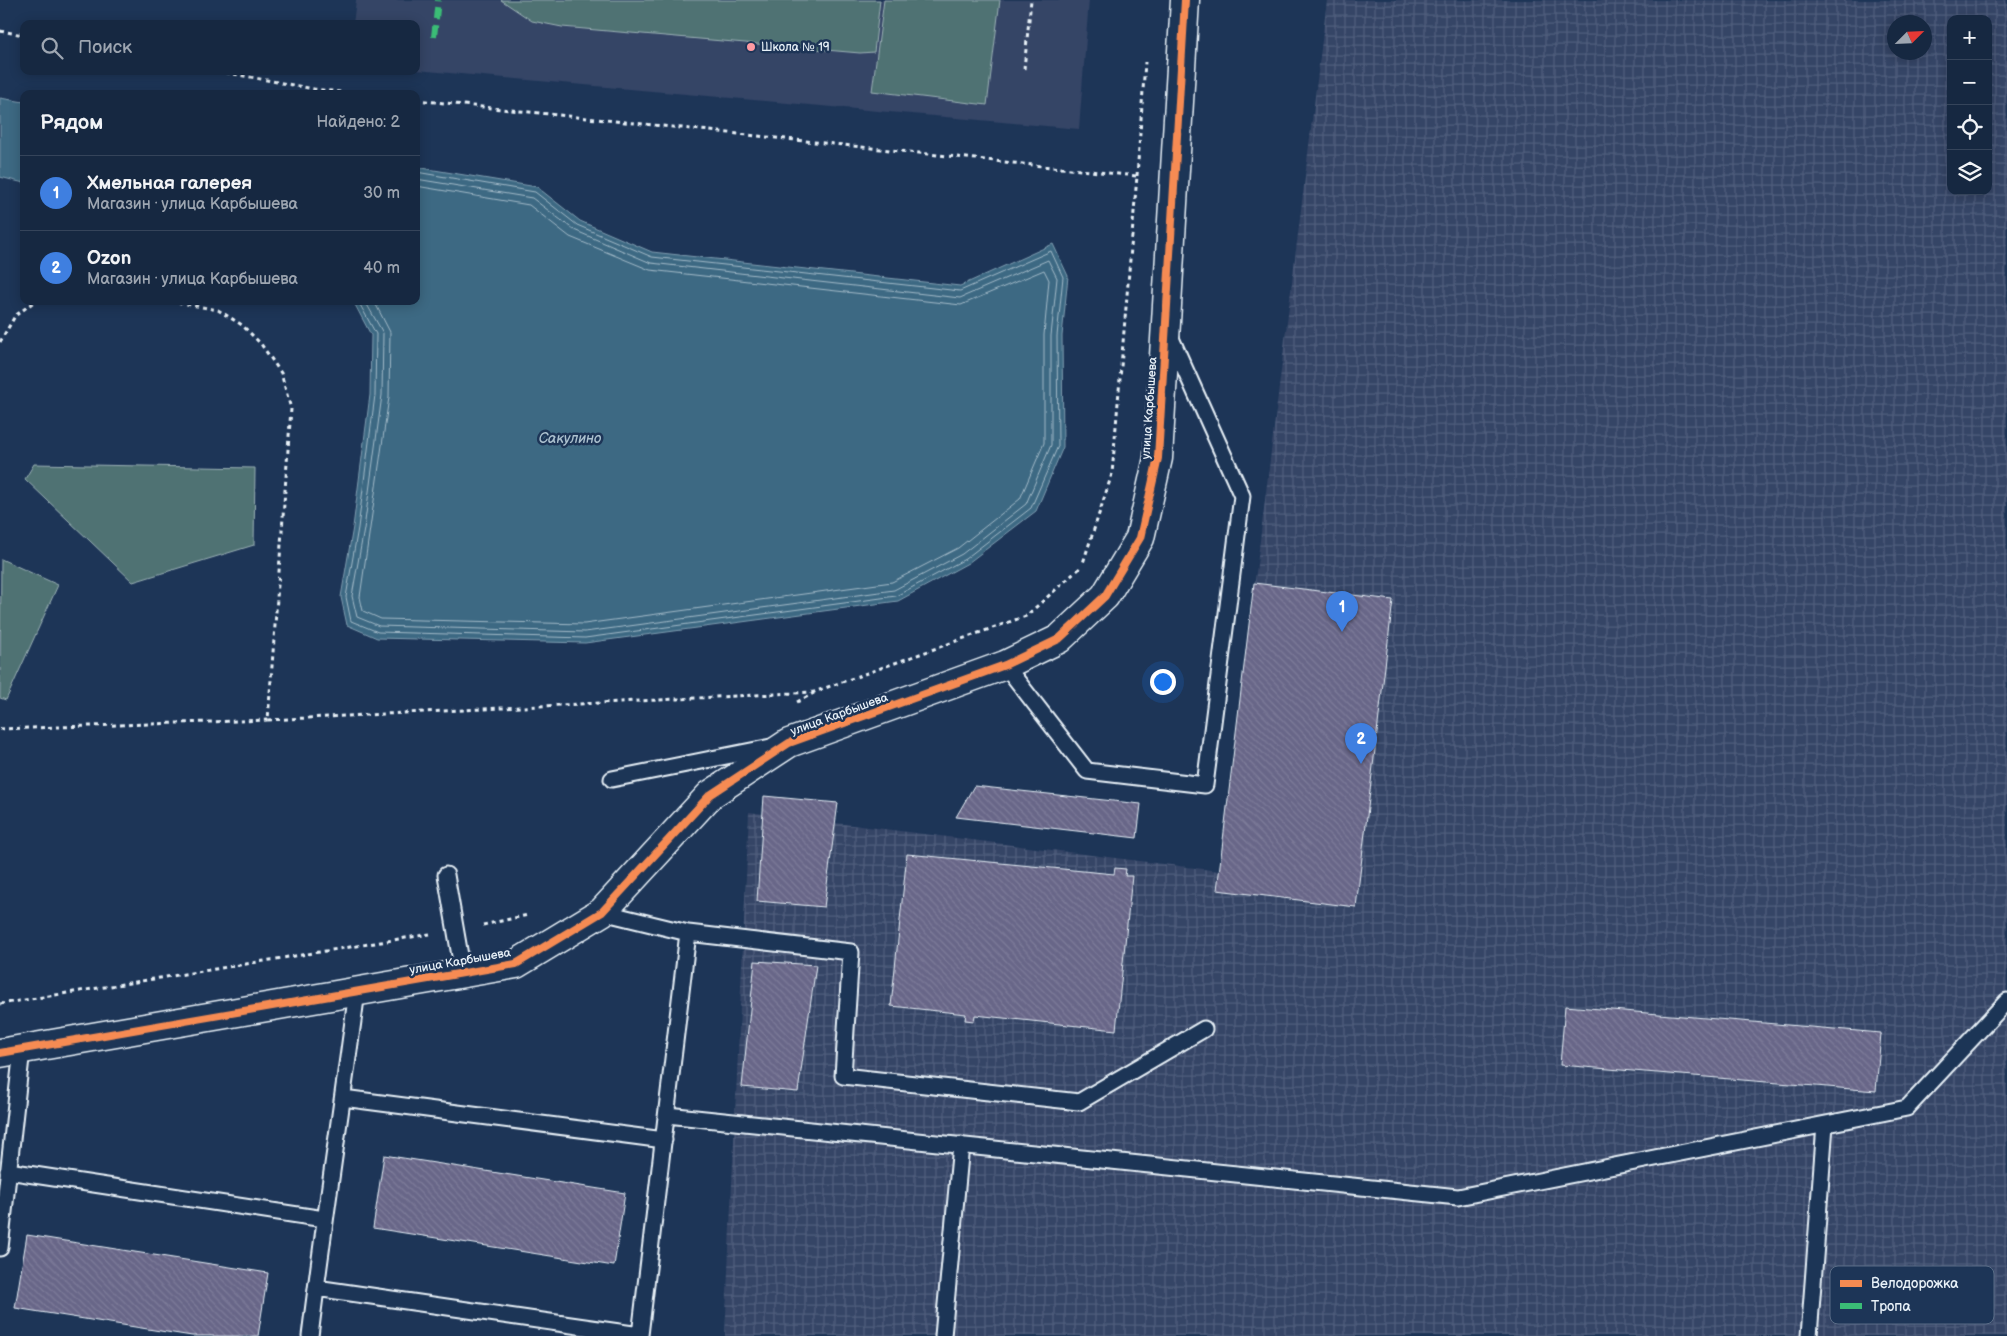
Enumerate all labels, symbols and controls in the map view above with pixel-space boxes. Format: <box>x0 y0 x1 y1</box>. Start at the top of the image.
north arrow <box>1887 15 1932 60</box>
map controls <box>1947 15 1992 195</box>
button: + <box>1947 15 1992 60</box>
search box <box>20 20 420 75</box>
icon: search <box>38 34 66 62</box>
text: Поиск <box>78 36 132 59</box>
place label: Школа № 19 <box>761 40 830 55</box>
marker: Школа № 19 <box>745 41 757 53</box>
button: − <box>1947 60 1992 105</box>
button: locate <box>1947 105 1992 150</box>
text: Рядом <box>40 110 103 135</box>
text: Найдено: 2 <box>316 113 400 132</box>
button: layers <box>1947 150 1992 195</box>
text: Хмельная галерея <box>87 172 252 195</box>
text: 1 <box>53 184 59 203</box>
text: 30 m <box>363 184 400 203</box>
text: Магазин · улица Карбышева <box>87 195 298 214</box>
text: Ozon <box>87 247 131 270</box>
text: 2 <box>51 259 61 278</box>
text: 40 m <box>363 259 400 278</box>
text: Магазин · улица Карбышева <box>87 270 298 289</box>
street label: улица Карбышева <box>1138 356 1161 460</box>
water label: Сакулино <box>539 430 602 447</box>
pin: 1 <box>1326 591 1358 632</box>
your location <box>1150 669 1176 695</box>
street label: улица Карбышева <box>788 690 890 739</box>
pin: 2 <box>1345 723 1377 764</box>
street label: улица Карбышева <box>408 945 512 978</box>
legend <box>1830 1266 1994 1324</box>
text: Велодорожка <box>1871 1275 1959 1292</box>
text: Тропа <box>1871 1298 1911 1315</box>

